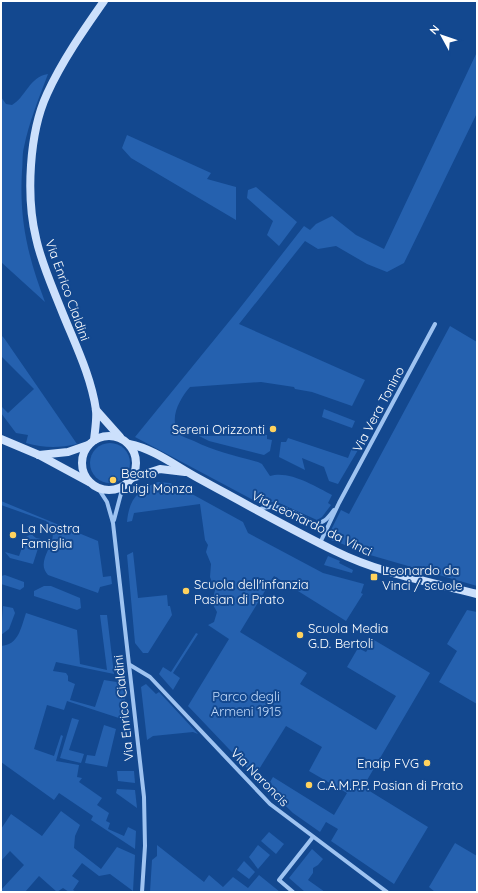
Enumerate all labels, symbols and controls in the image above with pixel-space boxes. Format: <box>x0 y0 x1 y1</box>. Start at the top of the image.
north arrow <box>422 16 462 56</box>
text: N <box>426 22 442 37</box>
street label: Via Enrico Cialdini <box>42 237 94 343</box>
street label: Via Vera Tonino <box>349 363 407 455</box>
place label: Sereni Orizzonti <box>172 421 265 437</box>
marker: Sereni Orizzonti <box>268 424 278 434</box>
place label: Beato Luigi Monza <box>121 465 193 496</box>
marker: Beato Luigi Monza <box>108 475 118 485</box>
street label: Via Leonardo da Vinci <box>249 487 375 559</box>
place label: La Nostra Famiglia <box>21 520 80 551</box>
marker: La Nostra Famiglia <box>8 530 18 540</box>
place label: Leonardo da Vinci / scuole <box>382 562 463 593</box>
marker: Leonardo da Vinci / scuole <box>369 572 379 582</box>
place label: Scuola dell'infanzia Pasian di Prato <box>194 576 309 607</box>
marker: Scuola dell'infanzia Pasian di Prato <box>181 586 191 596</box>
place label: Scuola Media G.D. Bertoli <box>308 620 388 651</box>
marker: Scuola Media G.D. Bertoli <box>295 630 305 640</box>
street label: Via Enrico Cialdini <box>109 654 137 762</box>
park label: Parco degli Armeni 1915 <box>211 688 281 719</box>
street label: Via Naroncis <box>228 745 292 809</box>
place label: Enaip FVG <box>357 755 419 771</box>
marker: Enaip FVG <box>422 758 432 768</box>
place label: C.A.M.P.P. Pasian di Prato <box>317 777 463 793</box>
marker: C.A.M.P.P. Pasian di Prato <box>304 780 314 790</box>

